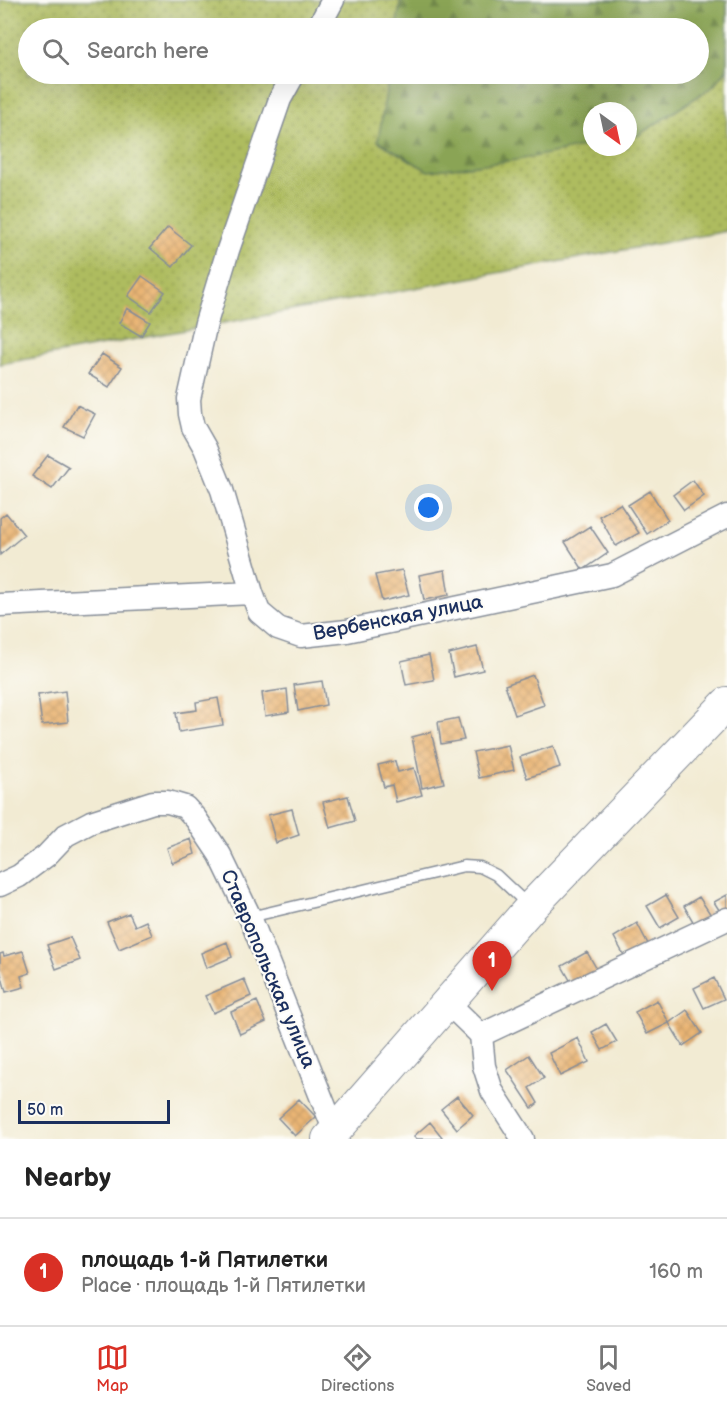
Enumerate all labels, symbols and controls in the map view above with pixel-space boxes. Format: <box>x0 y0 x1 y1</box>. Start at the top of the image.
search box <box>18 18 709 84</box>
icon: search <box>39 35 72 68</box>
text: Search here <box>87 38 209 65</box>
north arrow <box>583 102 637 156</box>
your location <box>414 493 443 522</box>
street label: Вербенская улица <box>311 590 485 646</box>
street label: Ставропольская улица <box>215 866 321 1072</box>
pin: 1 <box>472 942 512 991</box>
scale bar <box>18 1097 170 1124</box>
text: 50 m <box>27 1101 63 1120</box>
text: Nearby <box>24 1163 111 1194</box>
text: площадь 1-й Пятилетки <box>81 1247 328 1274</box>
text: 1 <box>39 1260 48 1284</box>
text: 160 m <box>649 1260 703 1284</box>
text: Place · площадь 1-й Пятилетки <box>81 1274 366 1298</box>
tab: Map <box>96 1341 129 1396</box>
tab: Directions <box>321 1341 394 1396</box>
tab: Saved <box>586 1341 631 1396</box>

